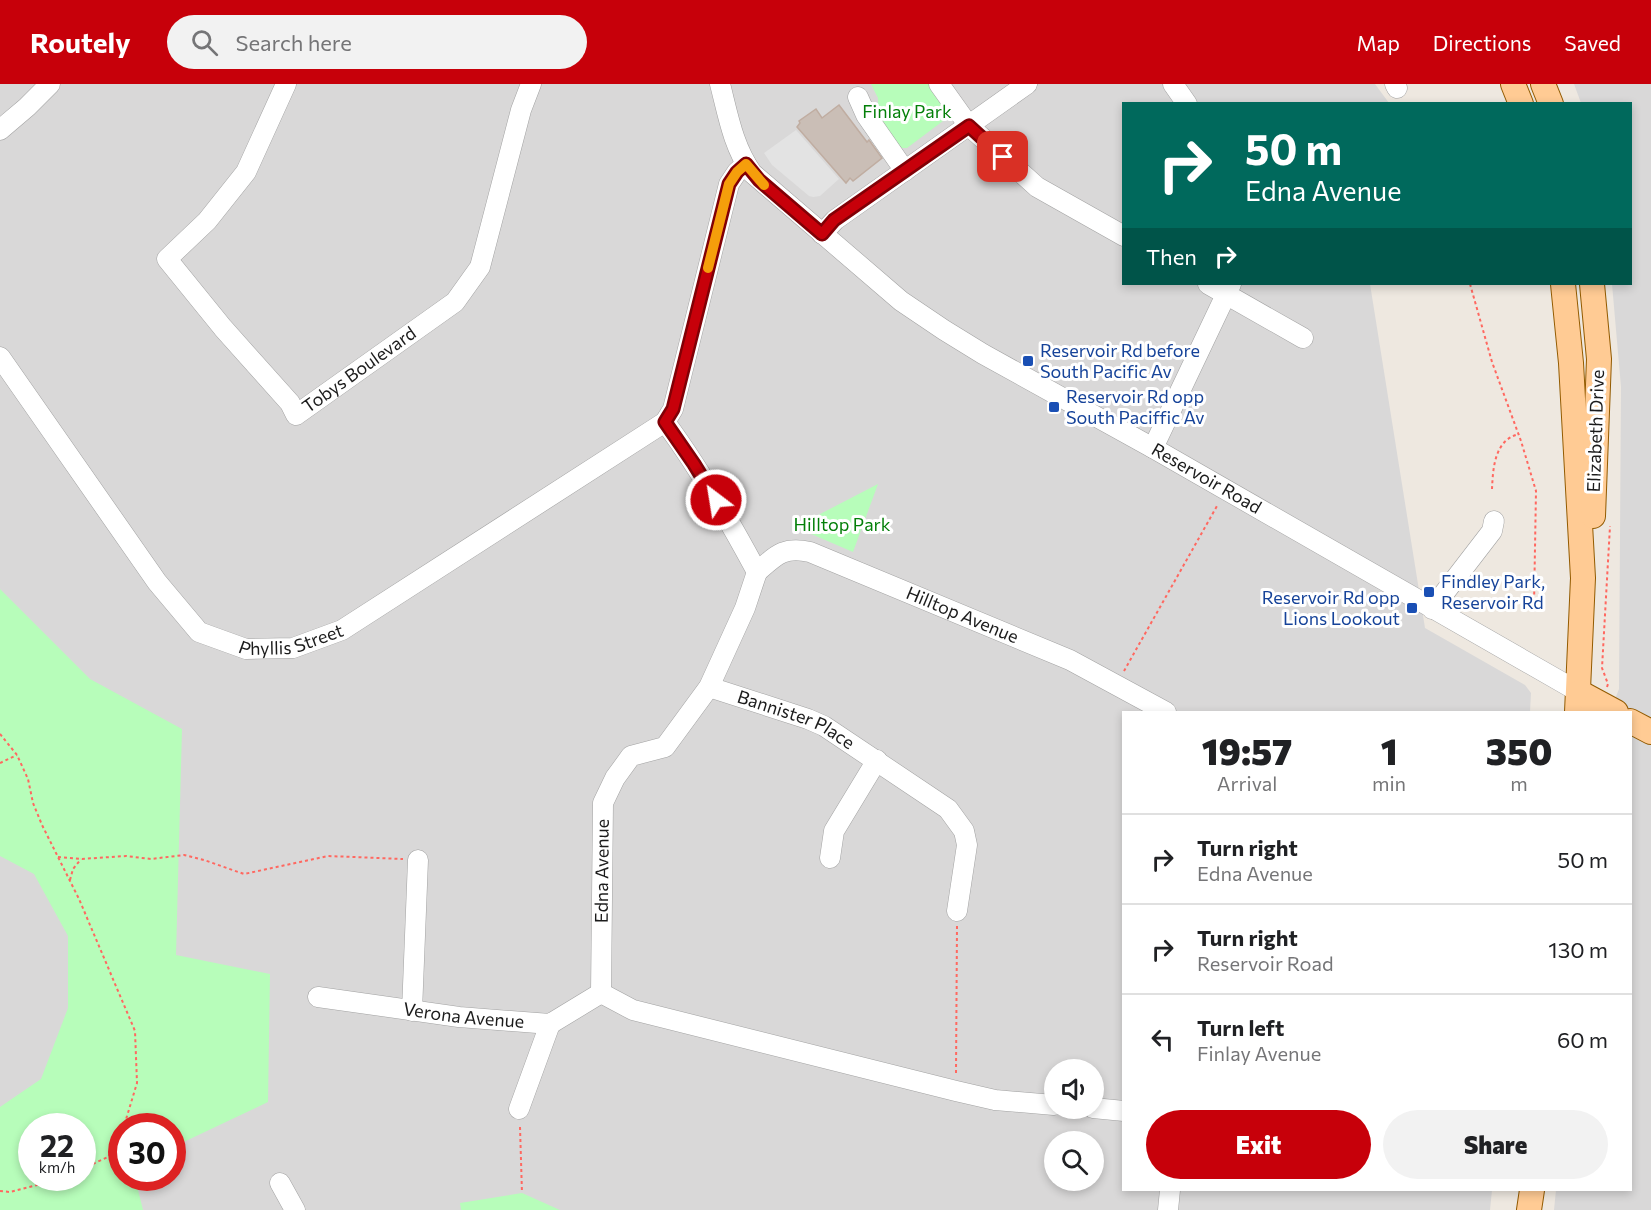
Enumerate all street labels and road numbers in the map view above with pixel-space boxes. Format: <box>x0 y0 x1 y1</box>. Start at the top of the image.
street label: Tobys Boulevard <box>298 321 420 417</box>
street label: Elizabeth Drive <box>1582 369 1608 493</box>
street label: Reservoir Road <box>1148 438 1266 518</box>
street label: Hilltop Avenue <box>903 581 1022 647</box>
street label: Phyllis Street <box>236 618 346 660</box>
street label: Bannister Place <box>735 685 859 753</box>
street label: Edna Avenue <box>590 819 613 923</box>
street label: Verona Avenue <box>402 997 525 1032</box>

